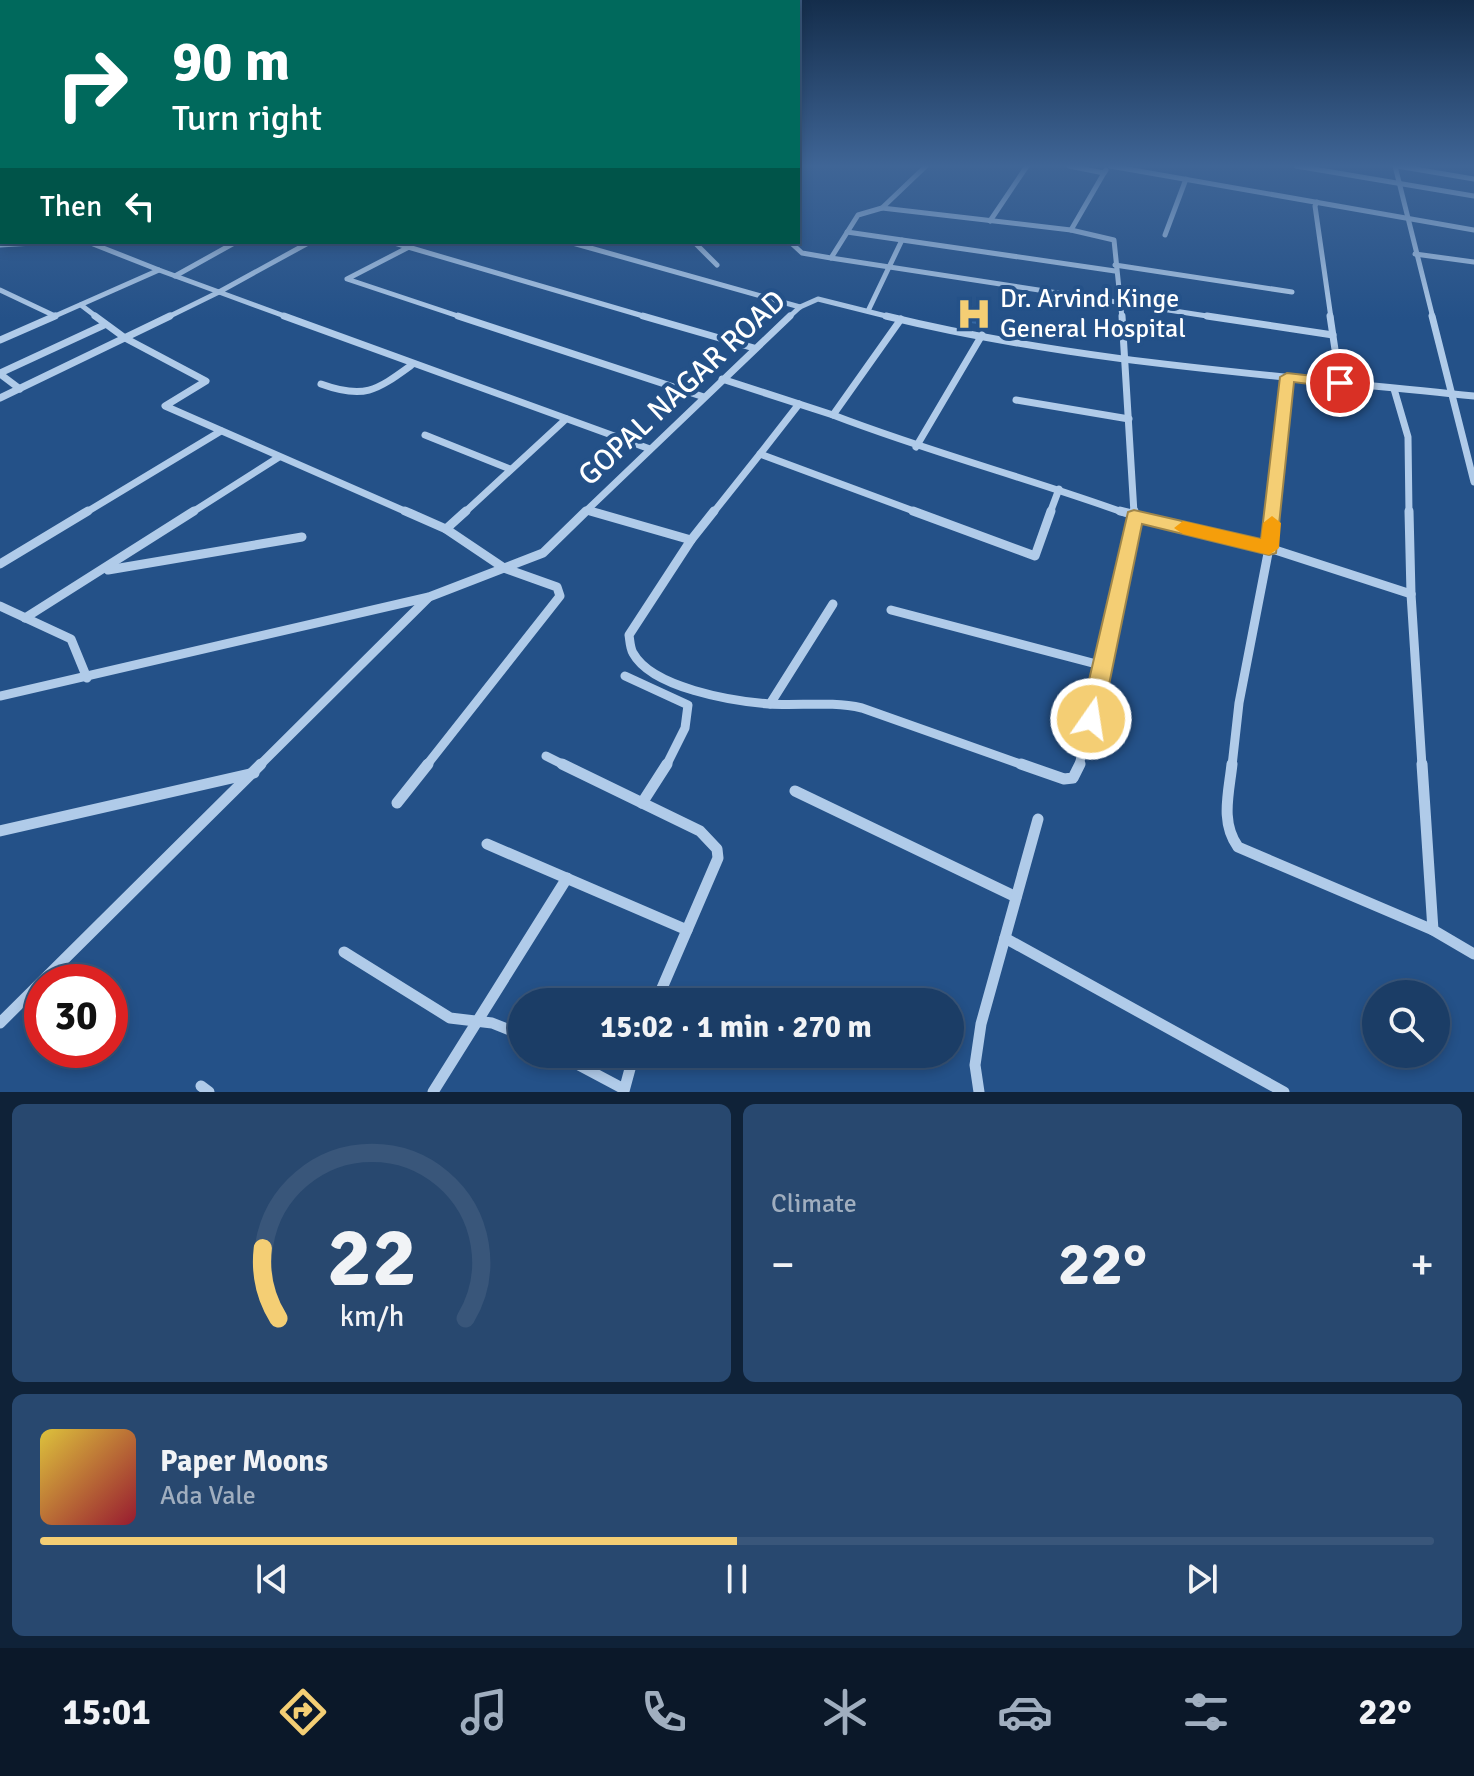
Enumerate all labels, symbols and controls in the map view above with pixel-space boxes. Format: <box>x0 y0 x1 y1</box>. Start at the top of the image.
text: 90 m <box>172 27 290 96</box>
icon: right <box>40 32 144 136</box>
text: Turn right <box>172 96 322 141</box>
icon: left <box>118 184 162 228</box>
text: Then <box>40 188 102 225</box>
street label: GOPAL NAGAR ROAD <box>571 282 793 494</box>
place label: Dr. Arvind Kinge General Hospital <box>1000 283 1186 345</box>
hospital icon: Dr. Arvind Kinge General Hospital <box>955 295 993 333</box>
pin <box>1306 349 1374 417</box>
icon: arrive <box>1318 361 1362 405</box>
position arrow <box>1049 677 1133 761</box>
speed limit sign: 30 <box>24 964 128 1068</box>
map controls <box>1362 980 1450 1068</box>
button: search <box>1362 980 1450 1068</box>
text: 15:02 · 1 min · 270 m <box>600 1009 872 1046</box>
text: Climate <box>771 1188 857 1220</box>
text: 22 <box>327 1207 416 1309</box>
text: 22° <box>1058 1228 1147 1302</box>
text: − <box>771 1238 795 1292</box>
text: + <box>1410 1238 1434 1292</box>
text: km/h <box>339 1299 404 1334</box>
text: Paper Moons <box>160 1443 328 1480</box>
text: Ada Vale <box>160 1480 256 1512</box>
icon: previous <box>250 1557 294 1601</box>
icon: pause <box>715 1557 759 1601</box>
icon: next <box>1180 1557 1224 1601</box>
icon: directions <box>275 1684 331 1740</box>
icon: music <box>456 1684 512 1740</box>
icon: phone <box>636 1684 692 1740</box>
icon: climate <box>817 1684 873 1740</box>
icon: car <box>997 1684 1053 1740</box>
icon: filters <box>1178 1684 1234 1740</box>
text: 15:01 <box>62 1690 151 1735</box>
text: 22° <box>1358 1690 1412 1735</box>

